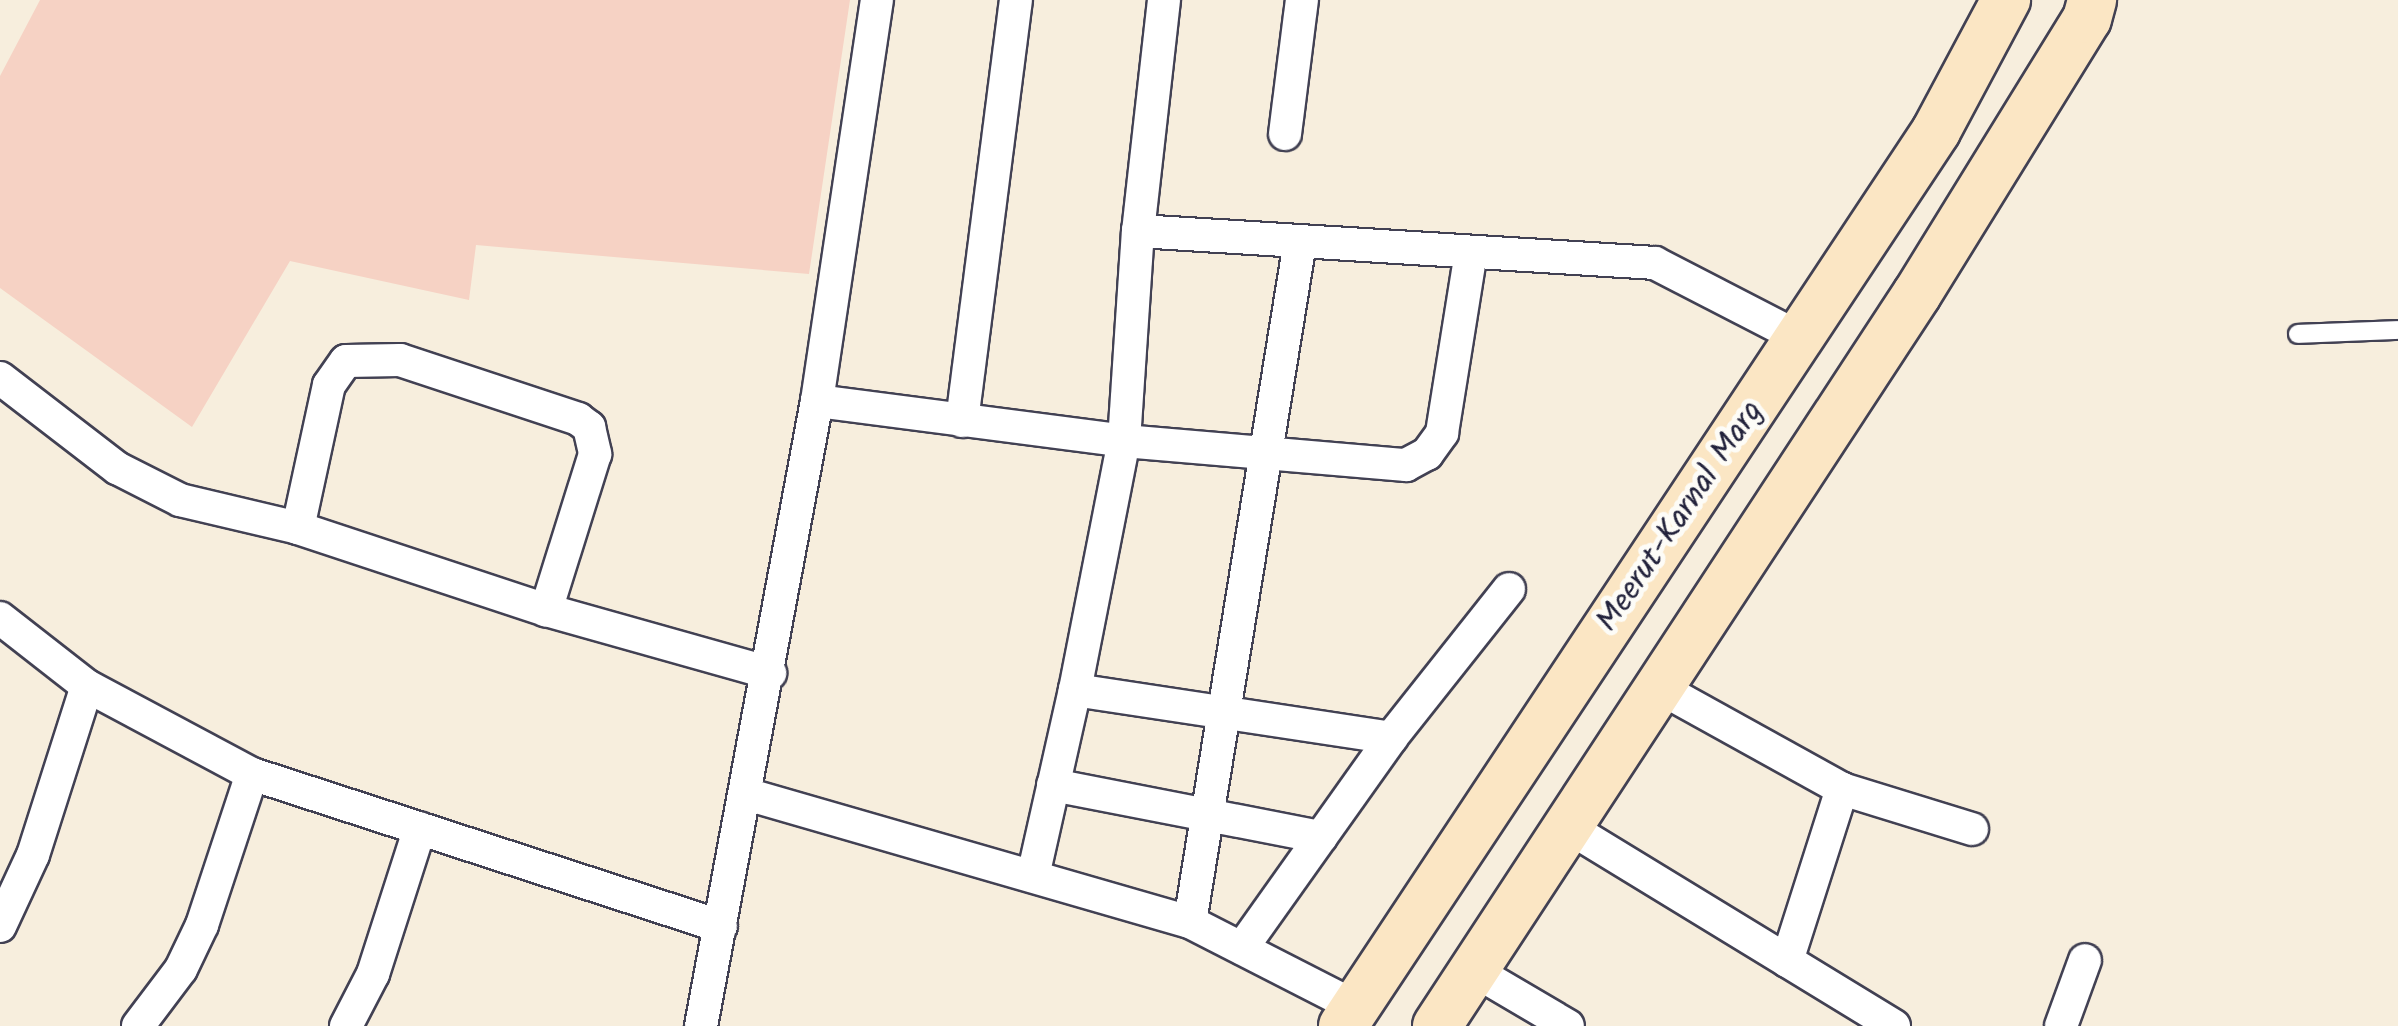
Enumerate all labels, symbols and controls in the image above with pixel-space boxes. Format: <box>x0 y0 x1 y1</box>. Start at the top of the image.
street label: Meerut-Karnal Marg <box>1589 394 1773 640</box>

